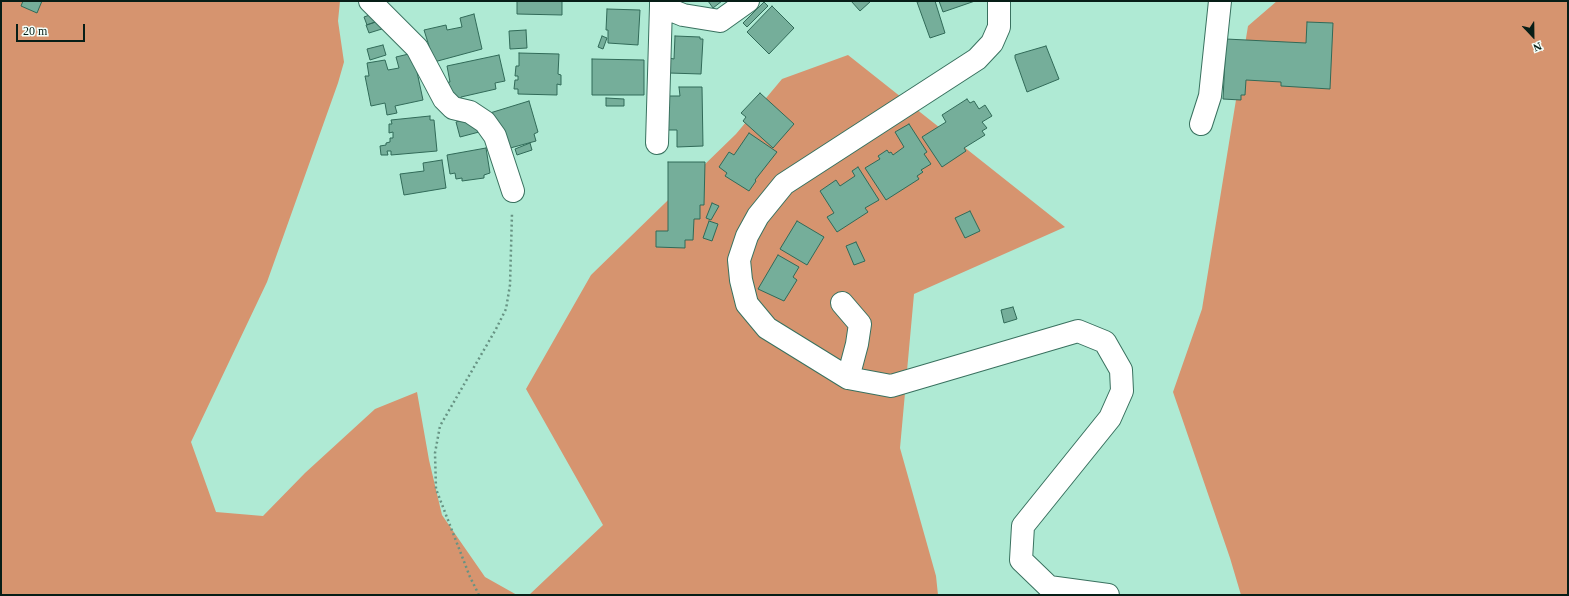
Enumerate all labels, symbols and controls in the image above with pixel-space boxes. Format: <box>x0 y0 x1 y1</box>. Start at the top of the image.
scale bar <box>18 16 87 42</box>
north arrow <box>1513 16 1553 56</box>
text: 20 m <box>23 24 47 38</box>
text: N <box>1532 40 1543 54</box>

